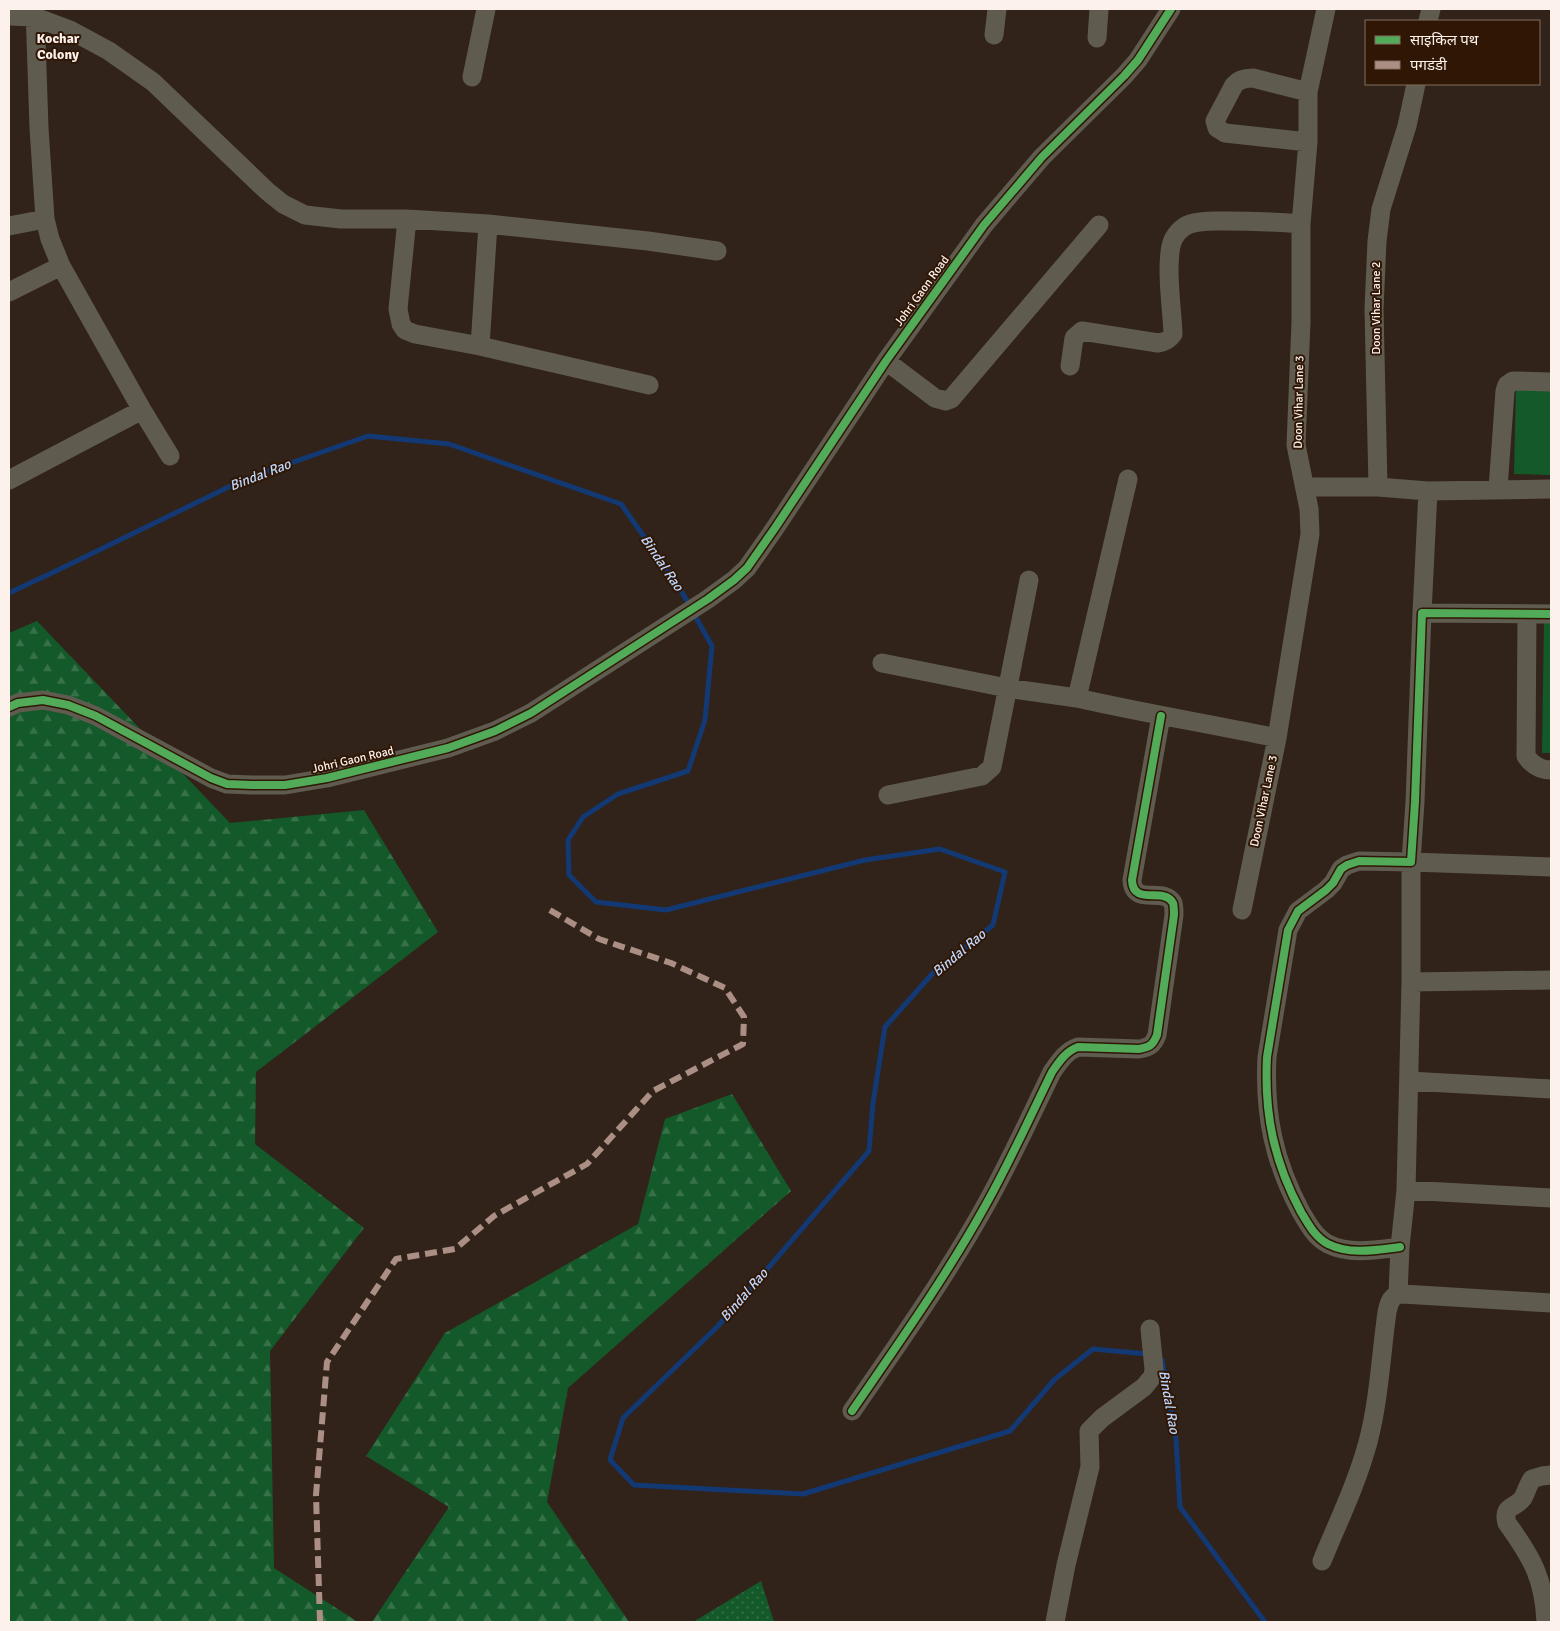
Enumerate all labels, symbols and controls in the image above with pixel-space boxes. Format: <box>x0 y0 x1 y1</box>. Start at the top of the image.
legend <box>1365 20 1540 85</box>
district label: Kochar Colony <box>37 30 80 63</box>
text: साइकिल पथ <box>1410 31 1479 49</box>
text: पगडंडी <box>1410 56 1448 74</box>
street label: Johri Gaon Road <box>891 253 953 329</box>
street label: Doon Vihar Lane 2 <box>1369 261 1384 355</box>
street label: Doon Vihar Lane 3 <box>1291 355 1307 449</box>
water label: Bindal Rao <box>227 455 294 494</box>
water label: Bindal Rao <box>637 532 687 595</box>
street label: Johri Gaon Road <box>311 743 395 777</box>
street label: Doon Vihar Lane 3 <box>1247 754 1281 848</box>
water label: Bindal Rao <box>929 925 990 980</box>
water label: Bindal Rao <box>717 1265 772 1325</box>
water label: Bindal Rao <box>1155 1369 1183 1436</box>

